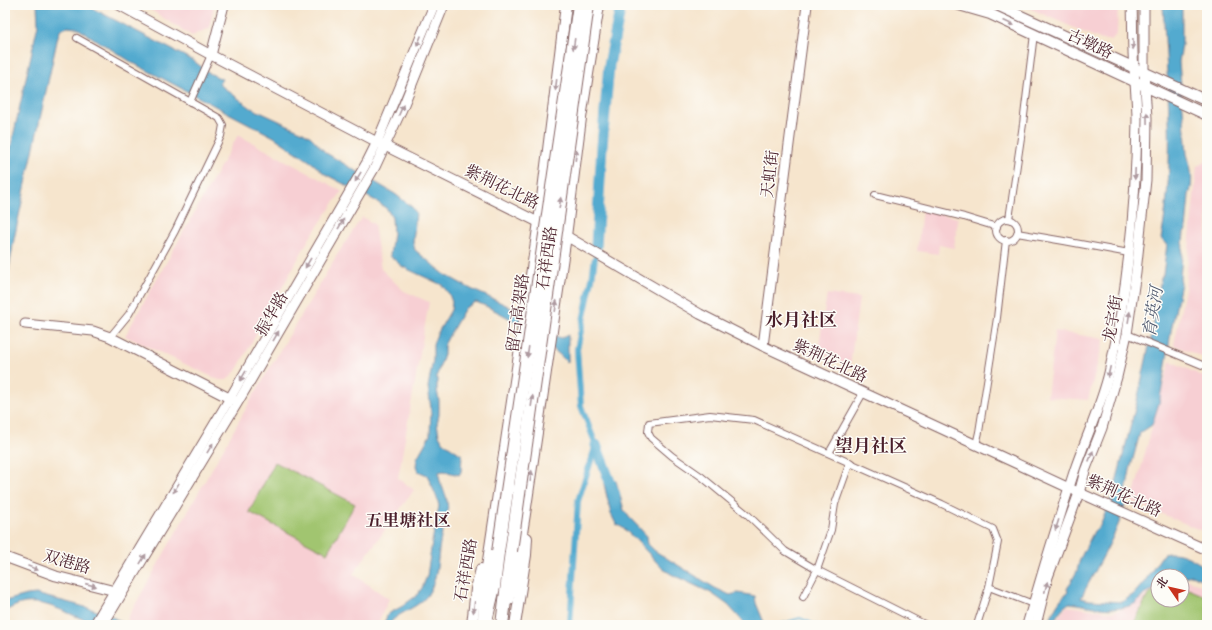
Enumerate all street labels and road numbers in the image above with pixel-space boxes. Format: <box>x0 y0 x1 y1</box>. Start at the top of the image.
street label: 古墩路 <box>1064 24 1116 64</box>
street label: 天虹街 <box>756 149 784 199</box>
street label: 紫荆花北路 <box>461 160 543 214</box>
street label: 石祥西路 <box>532 225 562 291</box>
street label: 留石高架路 <box>502 272 534 354</box>
street label: 振华路 <box>250 288 294 340</box>
street label: 龙宇街 <box>1098 293 1128 345</box>
street label: 紫荆花北路 <box>789 334 871 388</box>
street label: 紫荆花北路 <box>1083 470 1165 522</box>
street label: 石祥西路 <box>450 537 482 603</box>
street label: 双港路 <box>41 545 93 579</box>

